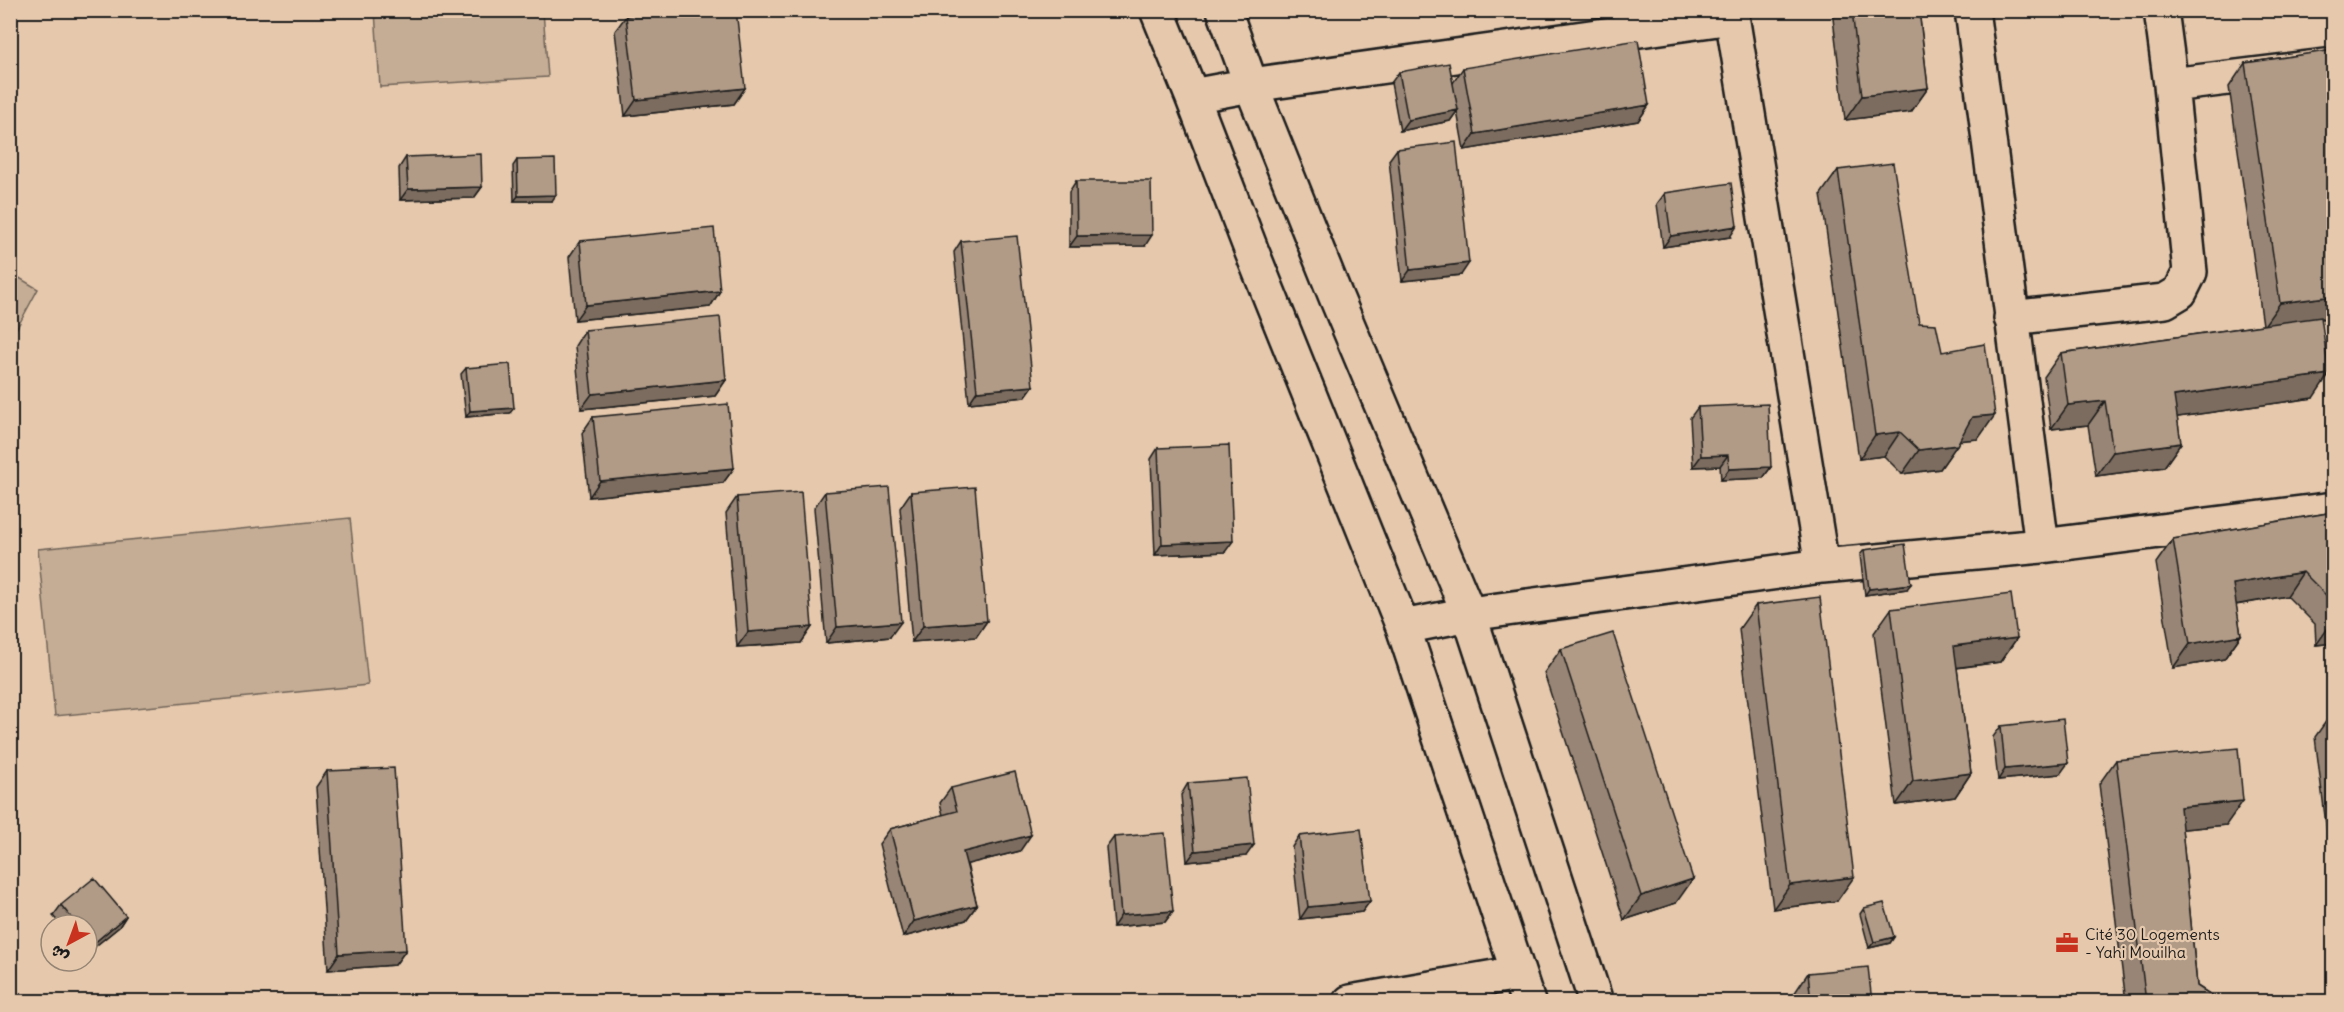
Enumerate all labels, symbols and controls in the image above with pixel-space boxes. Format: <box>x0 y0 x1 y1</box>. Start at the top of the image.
north arrow <box>39 913 99 973</box>
place label: Cité 30 Logements - Yahi Mouilha <box>2085 924 2220 962</box>
office icon: Cité 30 Logements - Yahi Mouilha <box>2054 930 2080 956</box>
text: ش <box>46 941 72 968</box>

